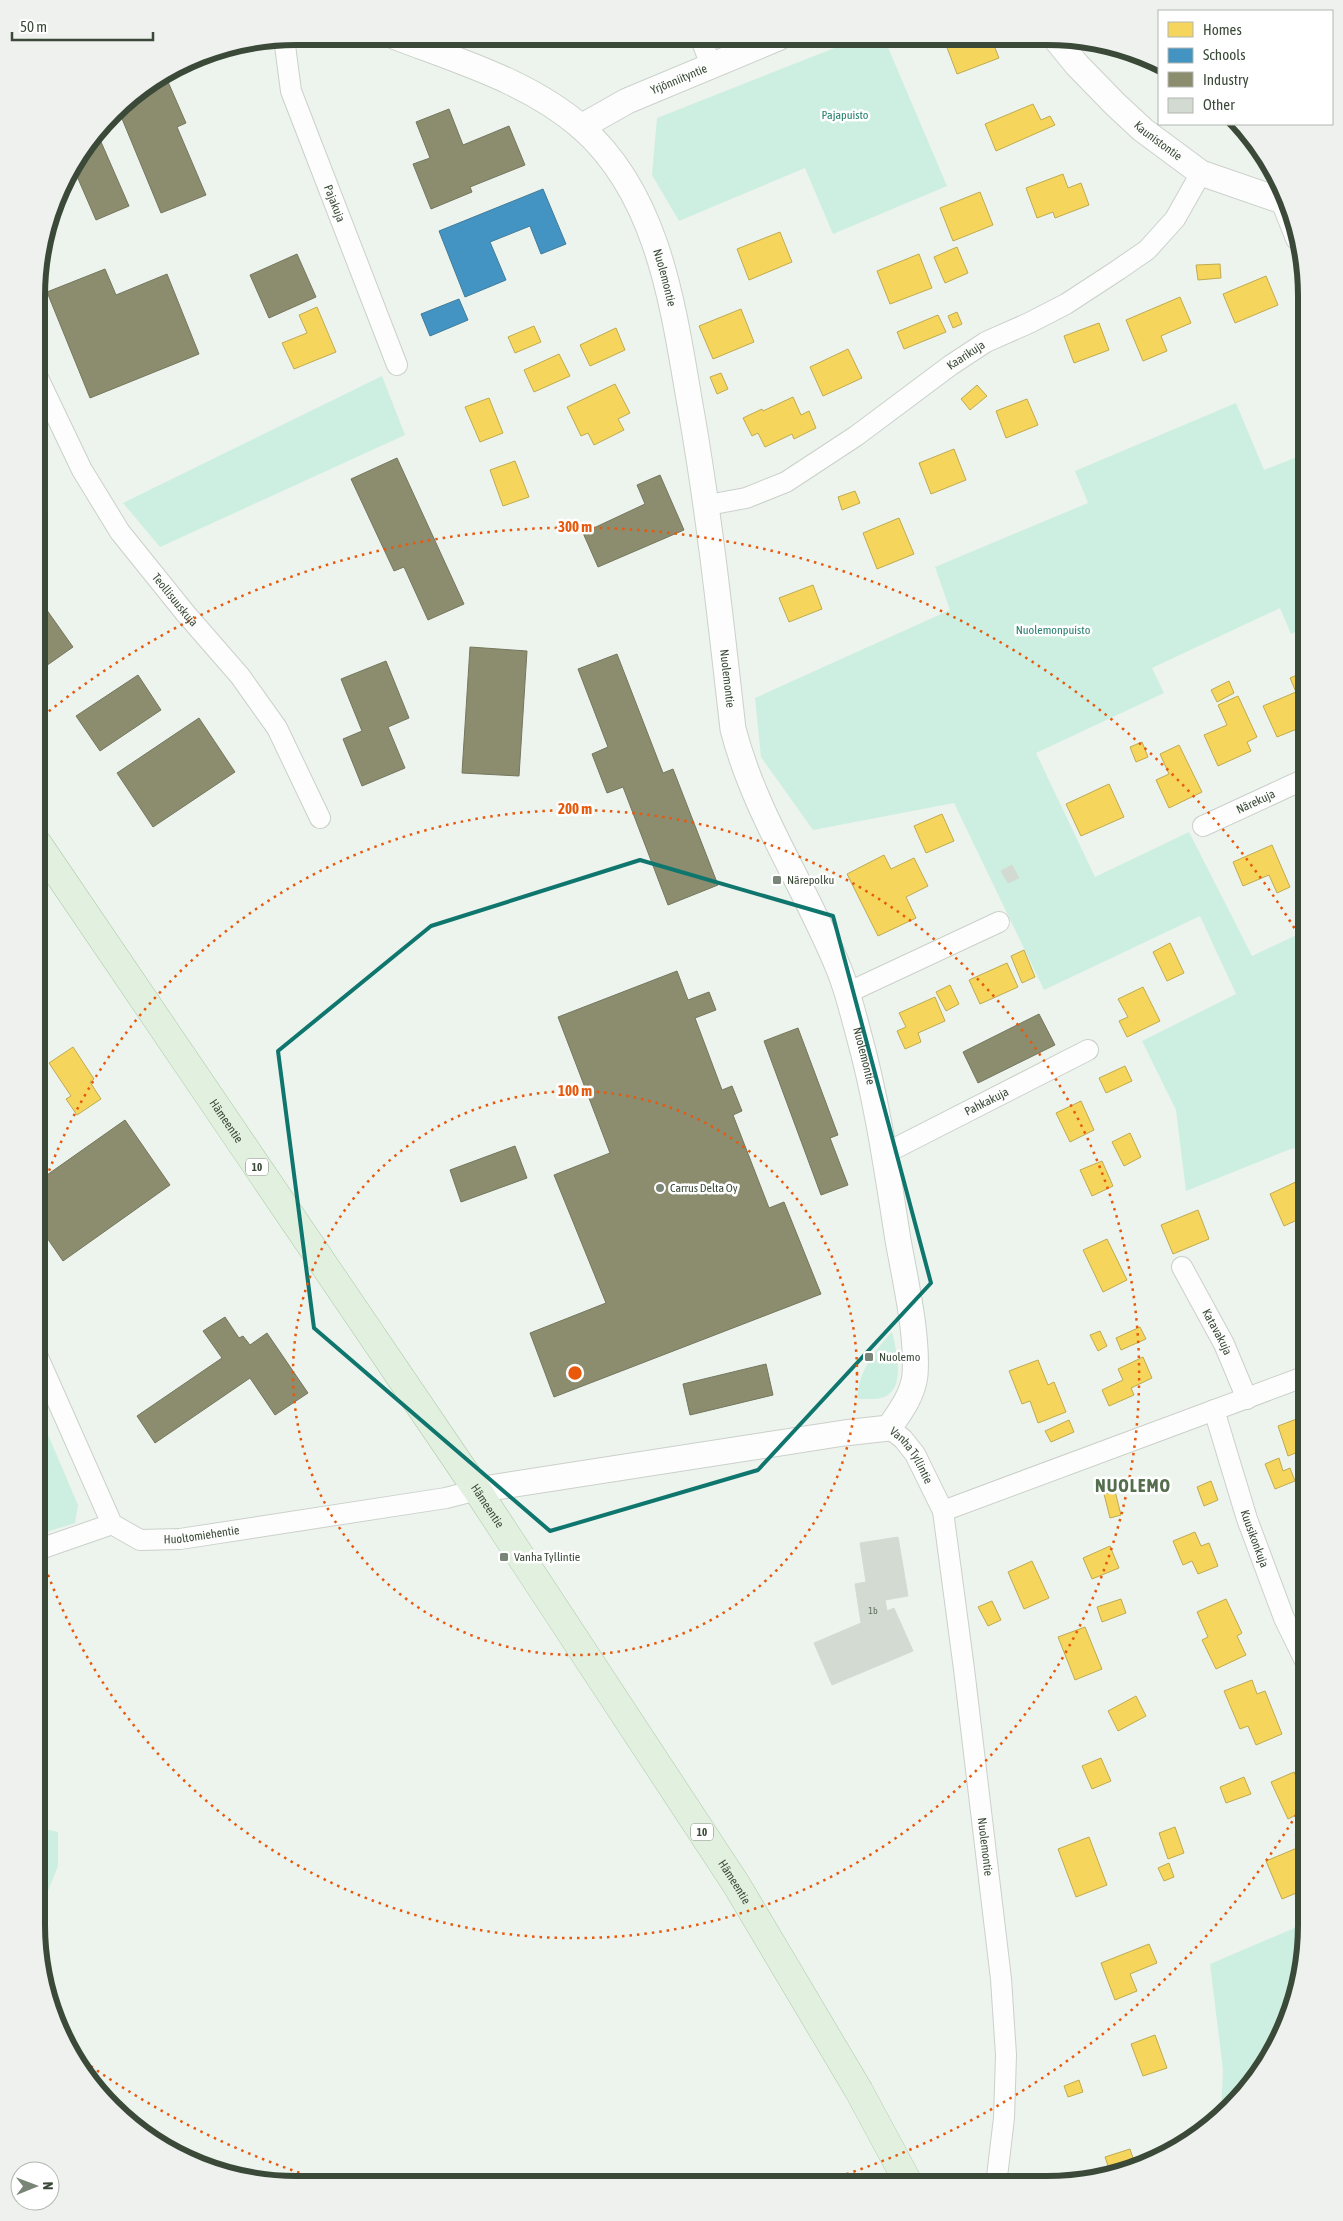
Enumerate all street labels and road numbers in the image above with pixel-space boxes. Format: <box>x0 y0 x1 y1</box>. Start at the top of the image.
street label: Yrjönniityntie <box>648 61 709 97</box>
street label: Kaunistontie <box>1131 118 1185 163</box>
street label: Pajakuja <box>321 183 348 224</box>
street label: Nuolemontie <box>650 247 679 308</box>
street label: Kaarikuja <box>944 338 988 373</box>
street label: Teollisuuskuja <box>149 571 201 629</box>
street label: Nuolemontie <box>717 648 738 709</box>
street label: Närekuja <box>1234 787 1277 817</box>
street label: Nuolemontie <box>850 1026 878 1086</box>
street label: Pahkakuja <box>962 1085 1011 1119</box>
street label: Hämeentie <box>207 1097 246 1146</box>
road number: 10 <box>246 1158 268 1176</box>
street label: Katavakuja <box>1199 1307 1235 1357</box>
street label: Vanha Tyllintie <box>887 1424 935 1486</box>
street label: Hämeentie <box>468 1481 507 1530</box>
street label: Kuusikonkuja <box>1238 1508 1272 1569</box>
street label: Huoltomiehentie <box>164 1523 240 1546</box>
street label: Nuolemontie <box>975 1817 996 1877</box>
road number: 10 <box>691 1824 713 1840</box>
street label: Hämeentie <box>715 1857 753 1907</box>

